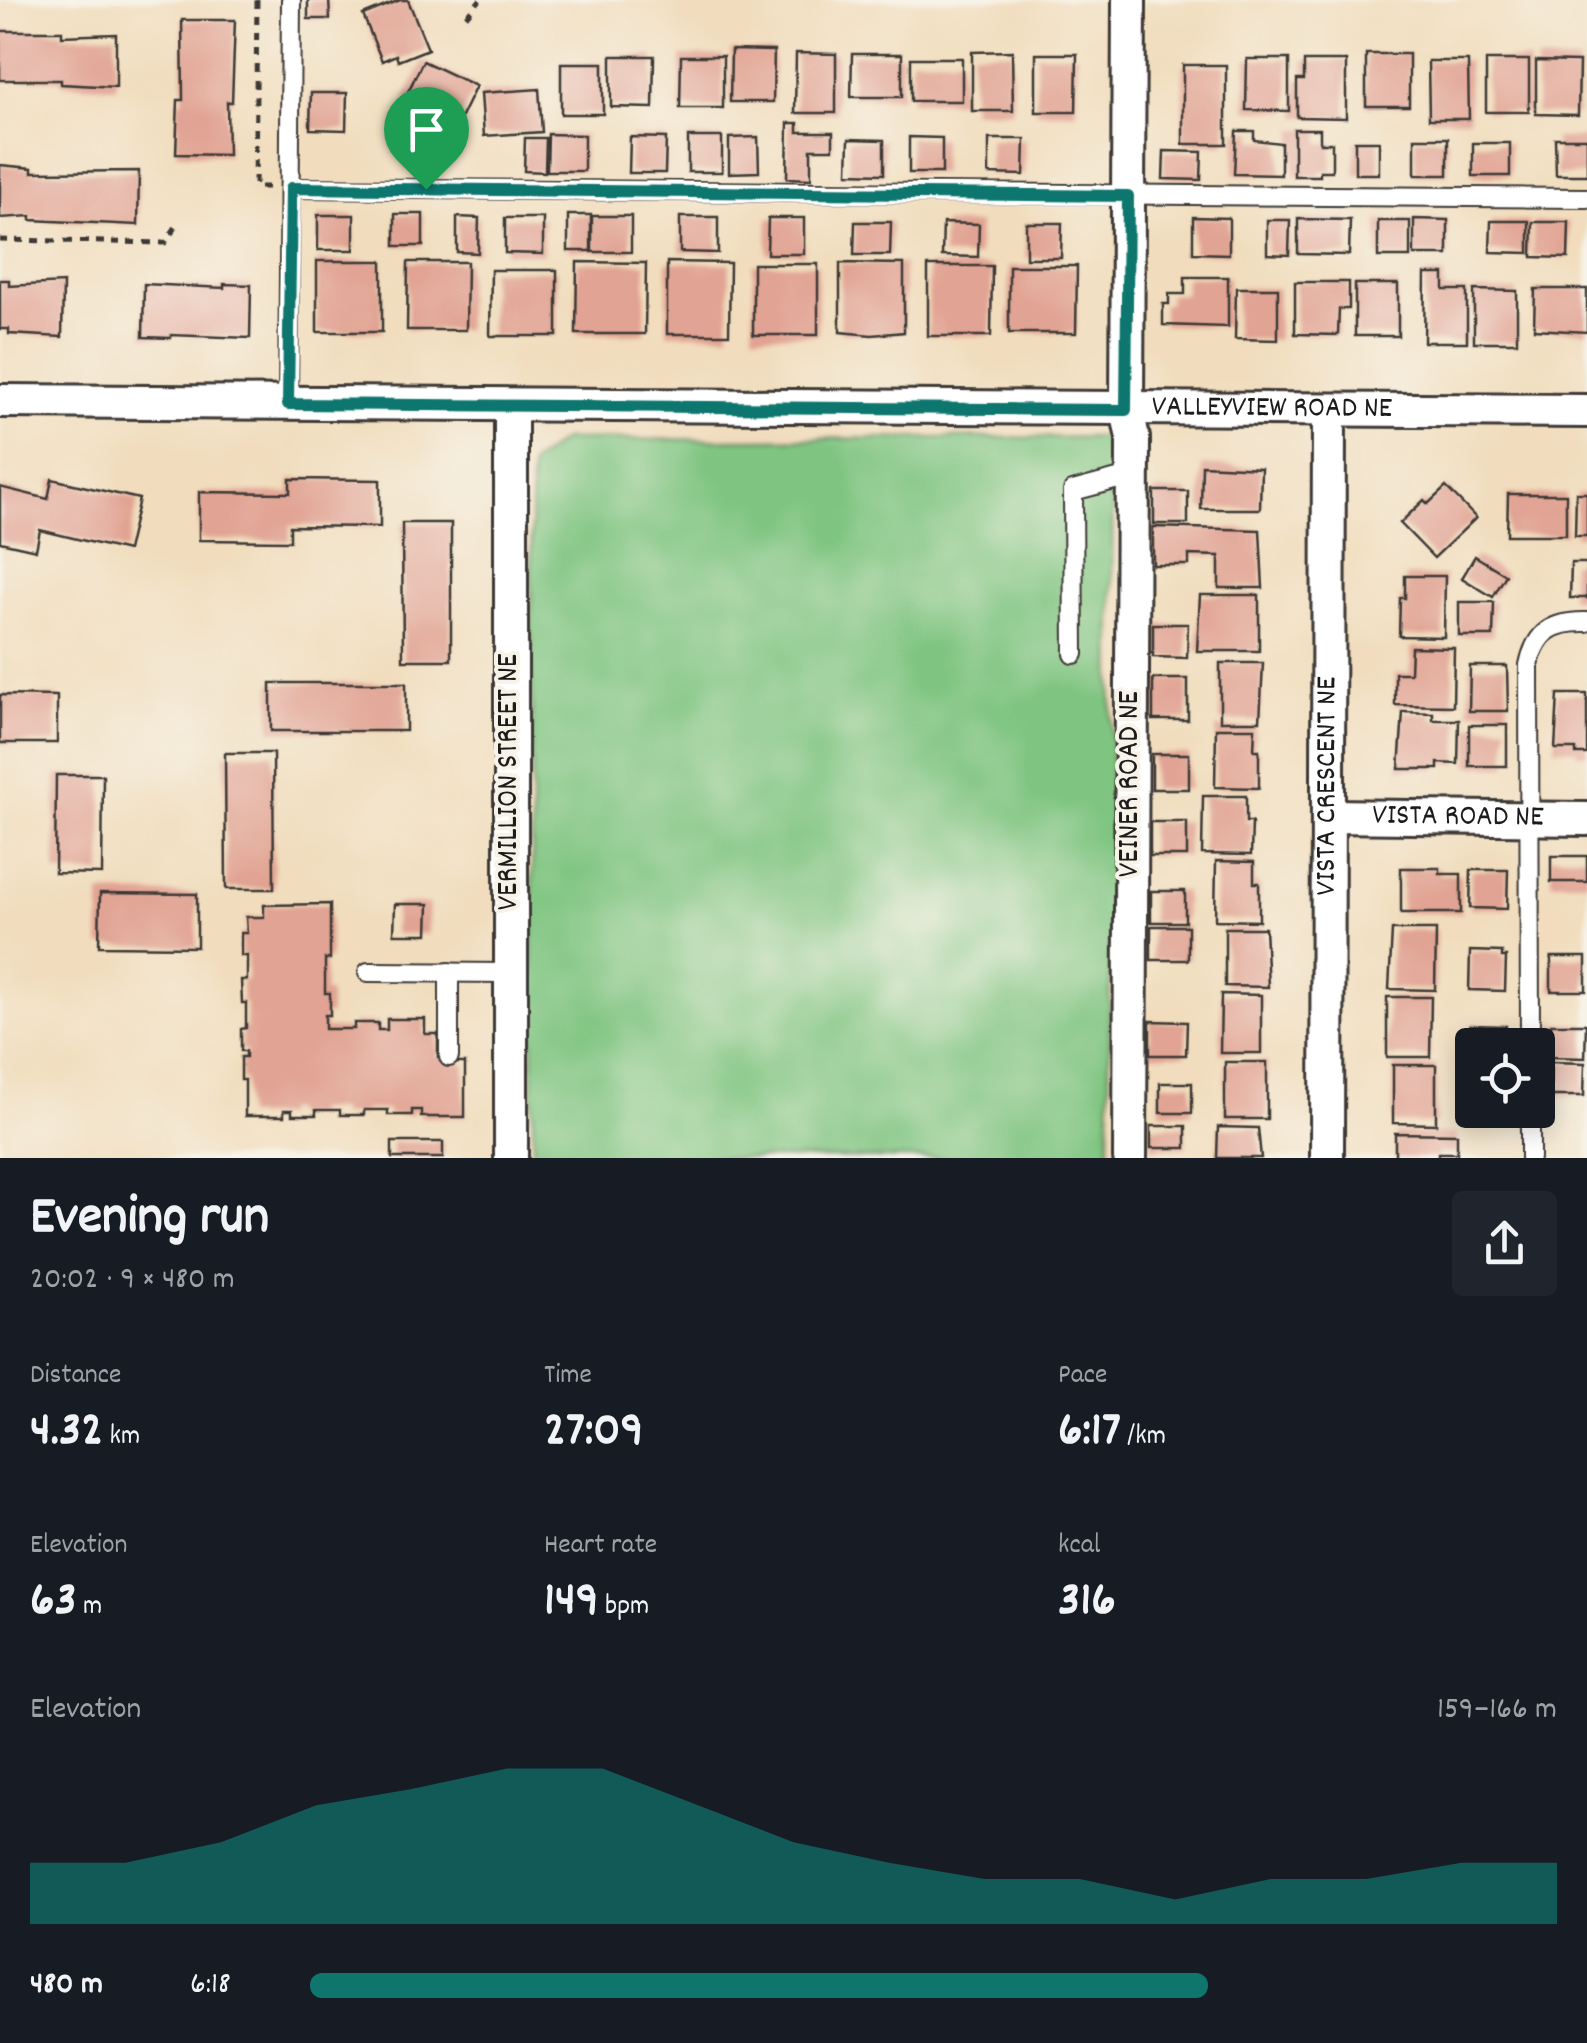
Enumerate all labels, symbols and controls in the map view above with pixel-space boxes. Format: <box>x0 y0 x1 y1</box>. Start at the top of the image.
pin <box>384 87 469 190</box>
icon: arrive <box>399 102 454 157</box>
street label: VALLEYVIEW ROAD NE <box>1152 387 1393 431</box>
street label: VERMILLION STREET NE <box>489 653 532 910</box>
street label: VISTA CRESCENT NE <box>1306 676 1350 896</box>
street label: VEINER ROAD NE <box>1110 690 1153 877</box>
street label: VISTA ROAD NE <box>1372 795 1544 840</box>
map controls <box>1455 1028 1555 1128</box>
button: locate <box>1455 1028 1555 1128</box>
text: Evening run <box>30 1181 269 1260</box>
button: share <box>1452 1191 1557 1296</box>
text: 20:02 · 9 × 480 m <box>30 1258 235 1304</box>
text: Distance <box>30 1357 121 1397</box>
text: Time <box>544 1357 592 1397</box>
text: Pace <box>1058 1357 1107 1397</box>
text: 4.32 <box>30 1397 103 1469</box>
text: 27:09 <box>544 1397 643 1469</box>
text: 6:17 <box>1058 1397 1121 1469</box>
text: km <box>103 1418 140 1458</box>
text: /km <box>1121 1418 1166 1458</box>
text: Elevation <box>30 1527 127 1567</box>
text: Heart rate <box>544 1527 657 1567</box>
text: kcal <box>1058 1527 1101 1567</box>
text: 63 <box>30 1567 77 1639</box>
text: 149 <box>544 1567 599 1639</box>
text: 316 <box>1058 1567 1116 1639</box>
text: m <box>77 1588 102 1628</box>
text: bpm <box>599 1588 649 1628</box>
text: Elevation <box>30 1688 141 1734</box>
text: 159–166 m <box>1437 1688 1557 1734</box>
text: 480 m <box>30 1963 103 2009</box>
text: 6:18 <box>190 1963 231 2009</box>

